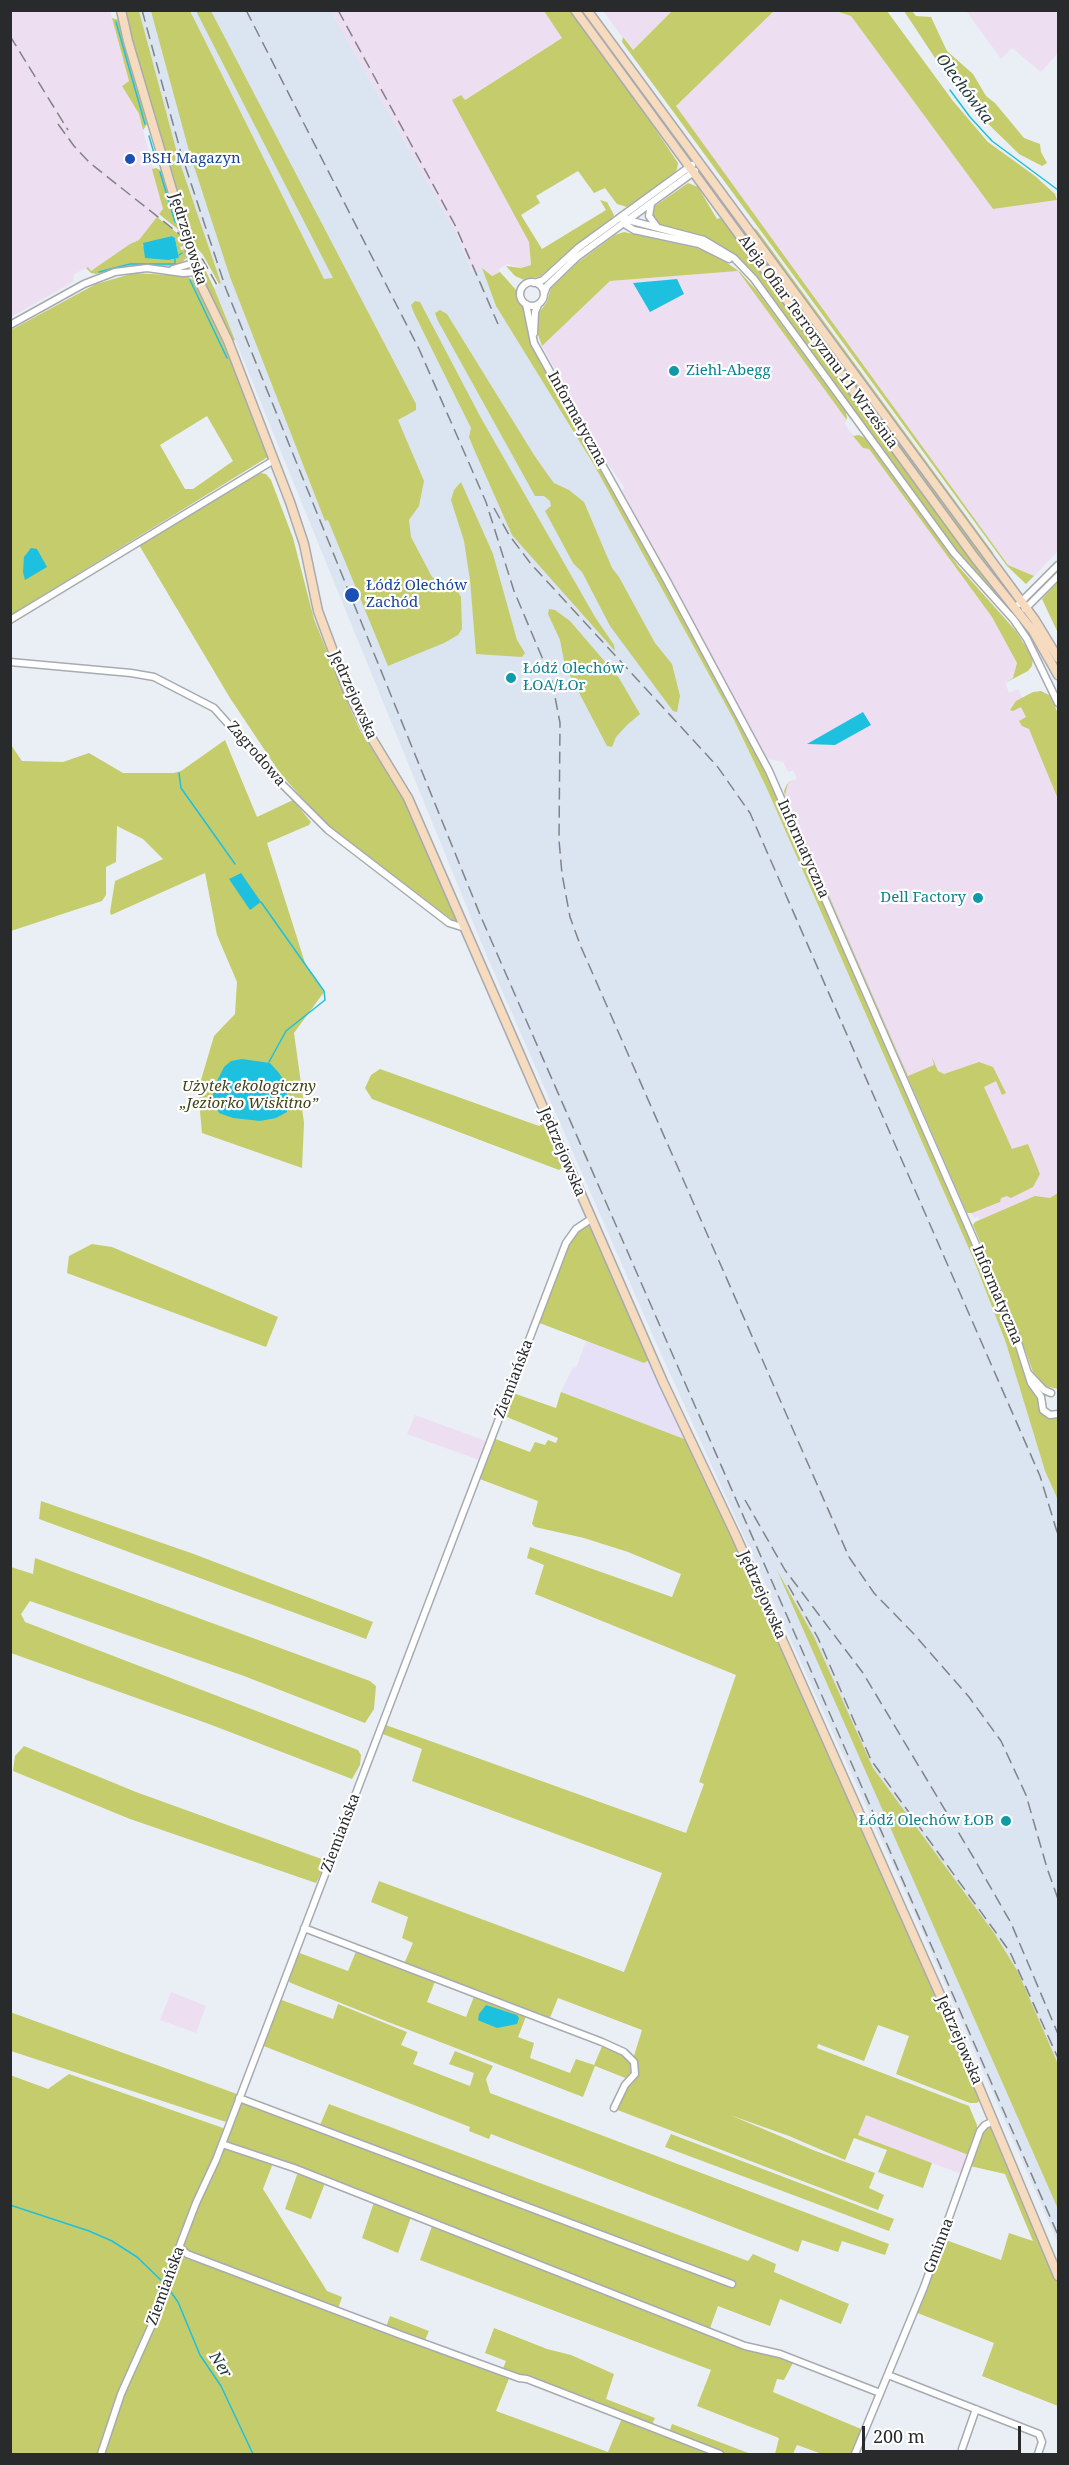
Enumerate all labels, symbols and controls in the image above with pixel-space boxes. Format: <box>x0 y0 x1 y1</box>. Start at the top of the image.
water label: Olechówka <box>931 50 997 128</box>
place label: BSH Magazyn <box>142 150 241 168</box>
marker: BSH Magazyn <box>123 152 137 166</box>
street label: Jędrzejowska <box>165 191 211 287</box>
street label: Aleja Ofiar Terroryzmu 11 Września <box>734 232 902 452</box>
place label: Ziehl-Abegg <box>686 362 770 380</box>
marker: Ziehl-Abegg <box>667 364 681 378</box>
street label: Informatyczna <box>543 368 611 470</box>
place label: Łódź Olechów Zachód <box>366 577 467 612</box>
marker: Łódź Olechów Zachód <box>343 586 361 604</box>
street label: Jędrzejowska <box>325 648 381 742</box>
place label: Łódź Olechów ŁOA/ŁOr <box>523 660 624 695</box>
marker: Łódź Olechów ŁOA/ŁOr <box>504 671 518 685</box>
street label: Zagrodowa <box>223 718 289 790</box>
street label: Informatyczna <box>773 797 833 901</box>
place label: Dell Factory <box>880 889 966 907</box>
marker: Dell Factory <box>971 891 985 905</box>
park label: Użytek ekologiczny „Jeziorko Wiskitno” <box>180 1078 318 1113</box>
street label: Jędrzejowska <box>535 1105 589 1199</box>
street label: Informatyczna <box>968 1243 1026 1347</box>
street label: Ziemiańska <box>491 1337 537 1421</box>
street label: Jędrzejowska <box>734 1548 790 1642</box>
street label: Ziemiańska <box>318 1791 364 1875</box>
place label: Łódź Olechów ŁOB <box>859 1812 994 1830</box>
marker: Łódź Olechów ŁOB <box>999 1814 1013 1828</box>
street label: Jędrzejowska <box>932 1993 986 2087</box>
street label: Gminna <box>920 2216 958 2276</box>
street label: Ziemiańska <box>143 2244 189 2328</box>
water label: Ner <box>204 2348 236 2382</box>
scale bar <box>865 2414 1024 2452</box>
text: 200 m <box>873 2424 925 2448</box>

